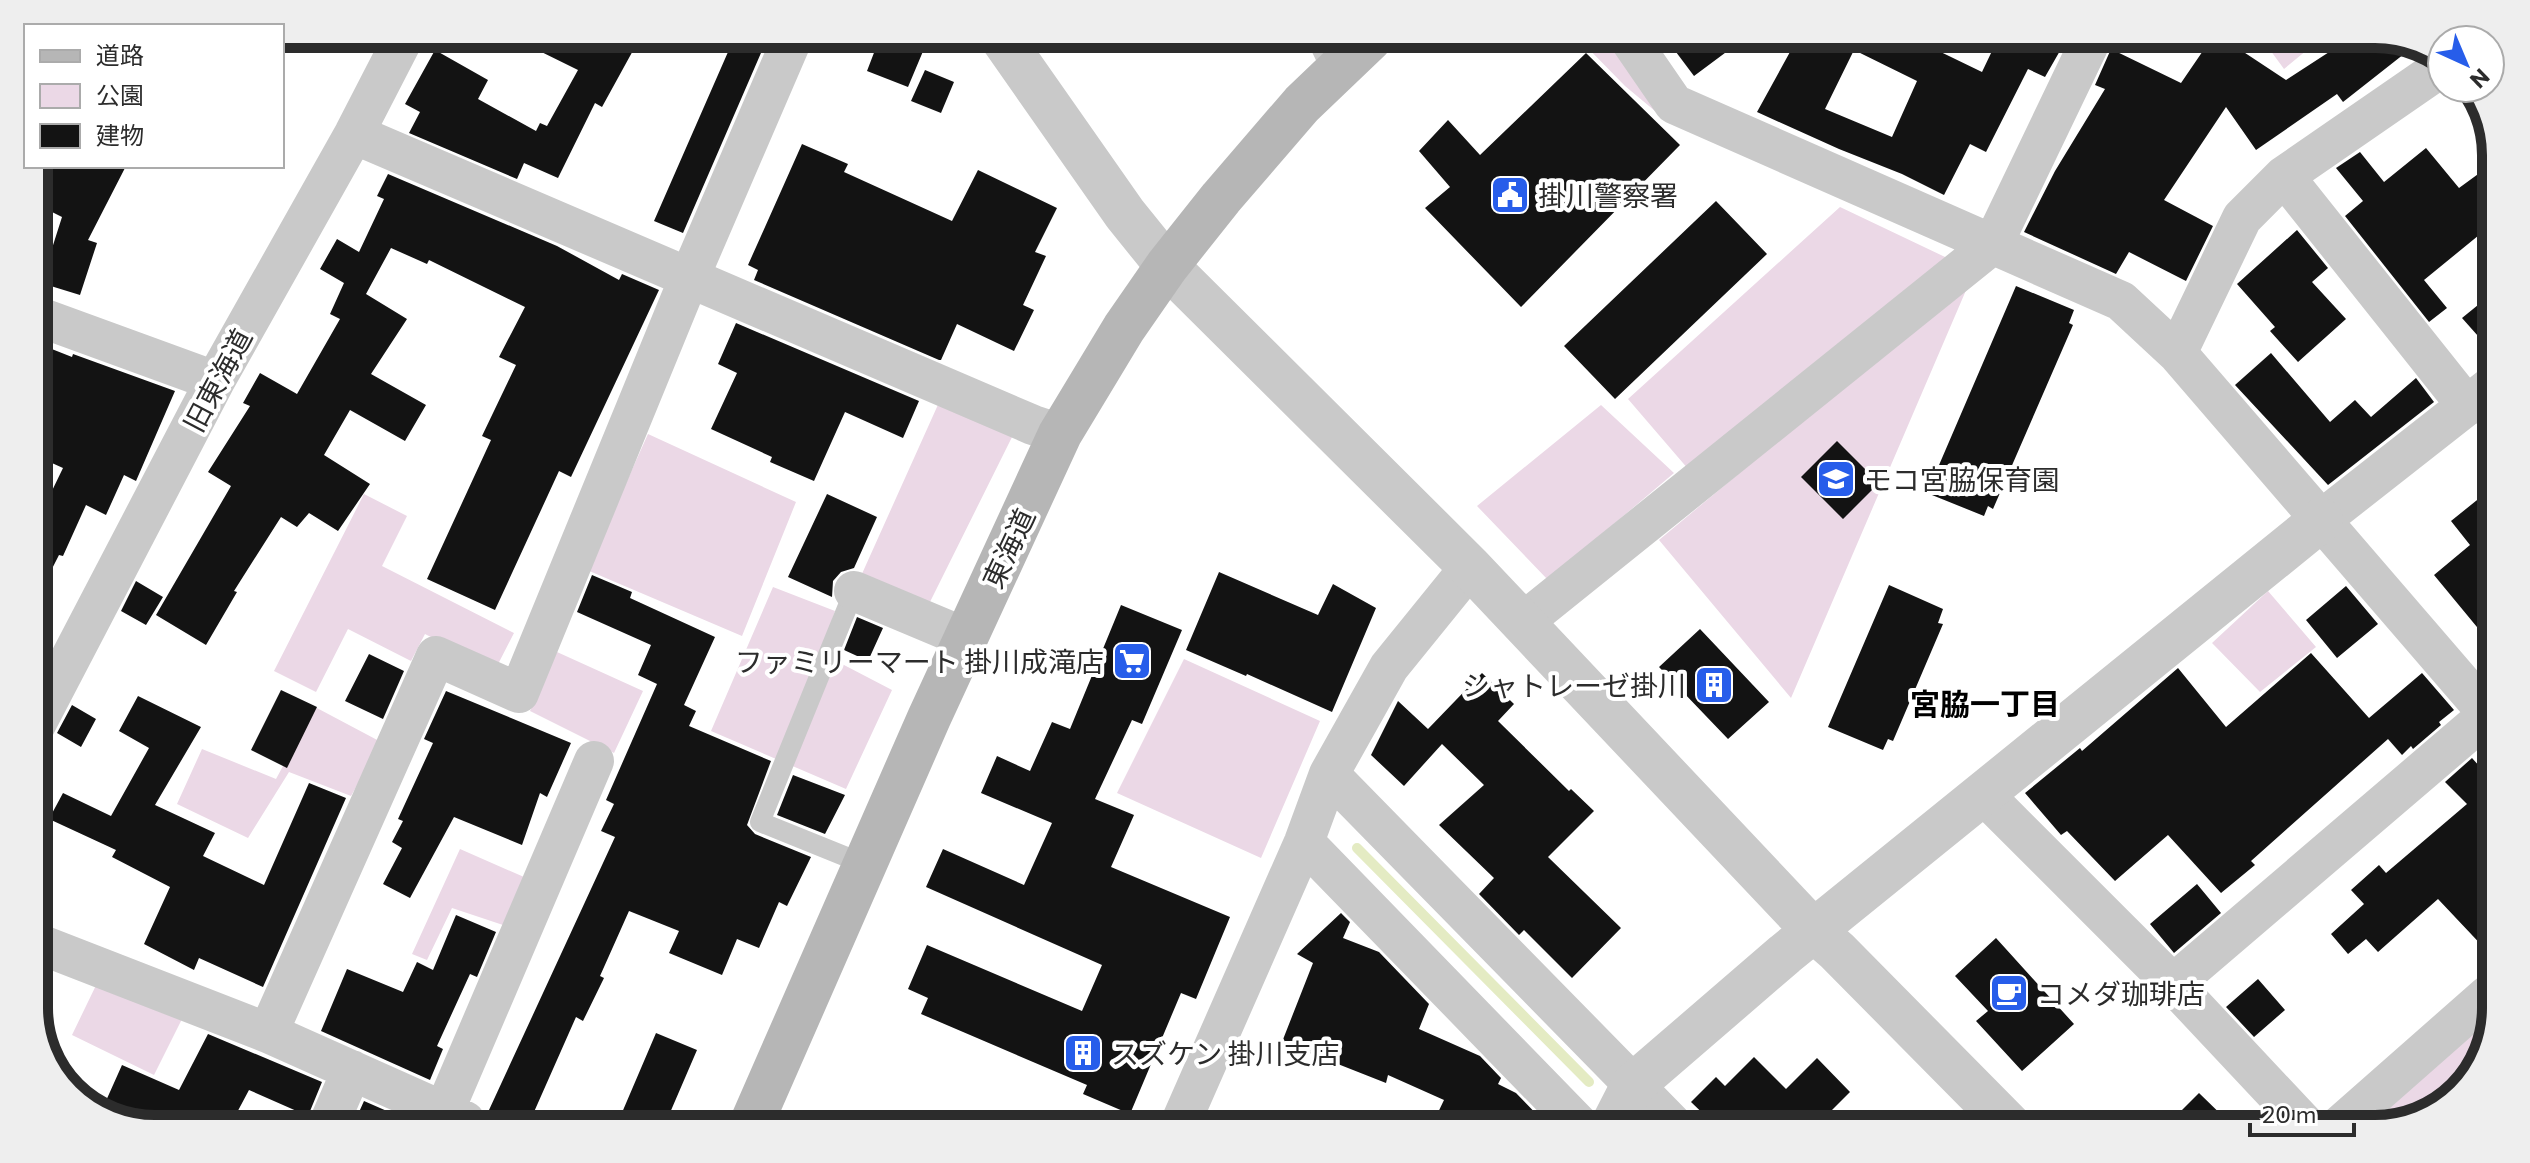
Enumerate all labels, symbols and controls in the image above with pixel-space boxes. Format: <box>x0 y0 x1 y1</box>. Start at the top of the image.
legend <box>24 24 284 168</box>
north arrow <box>2426 24 2506 104</box>
text: 道路 <box>96 40 144 69</box>
text: N <box>2465 63 2496 94</box>
text: 公園 <box>96 80 144 109</box>
text: 建物 <box>96 120 144 149</box>
public building icon: 掛川警察署 <box>1489 174 1531 216</box>
place label: 掛川警察署 <box>1538 178 1678 212</box>
street label: 旧東海道 <box>176 323 258 437</box>
school or university icon: モコ宮脇保育園 <box>1815 458 1857 500</box>
place label: モコ宮脇保育園 <box>1864 462 2060 496</box>
street label: 東海道 <box>975 503 1041 593</box>
supermarket icon: ファミリーマート 掛川成滝店 <box>1111 640 1153 682</box>
place label: ファミリーマート 掛川成滝店 <box>735 644 1104 678</box>
building icon: シャトレーゼ掛川 <box>1693 664 1735 706</box>
place label: シャトレーゼ掛川 <box>1462 668 1686 702</box>
district label: 宮脇一丁目 <box>1910 684 2060 721</box>
cafe icon: コメダ珈琲店 <box>1988 972 2030 1014</box>
place label: コメダ珈琲店 <box>2037 976 2205 1010</box>
building icon: スズケン 掛川支店 <box>1062 1032 1104 1074</box>
place label: スズケン 掛川支店 <box>1111 1036 1340 1070</box>
scale bar <box>2250 1087 2354 1137</box>
text: 20 m <box>2262 1099 2316 1128</box>

